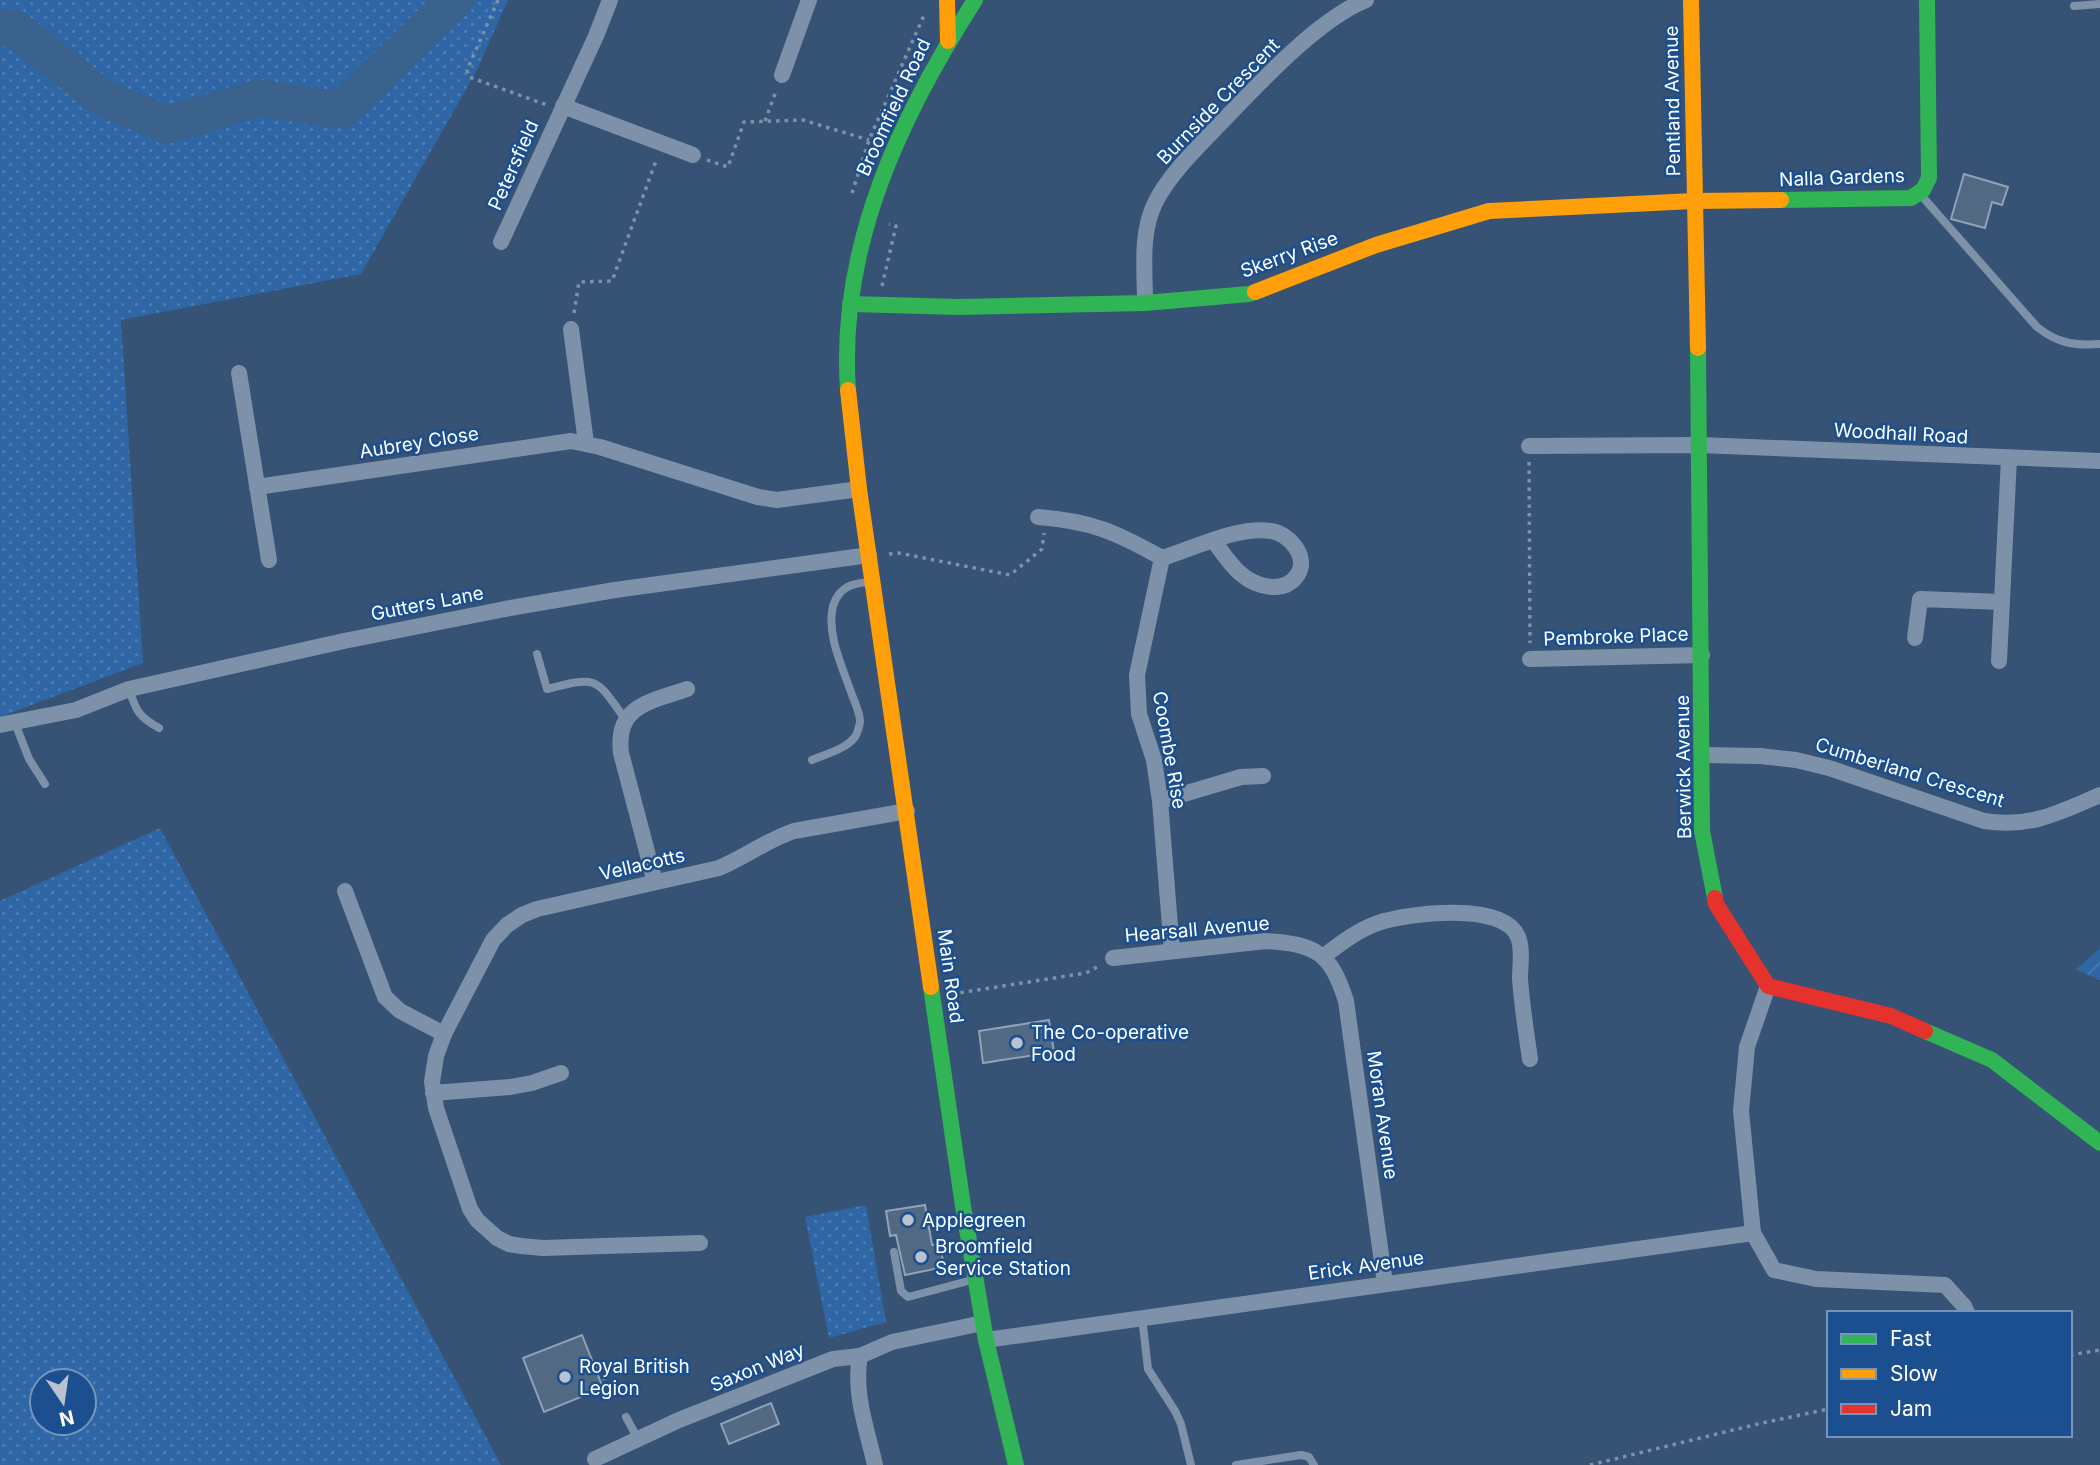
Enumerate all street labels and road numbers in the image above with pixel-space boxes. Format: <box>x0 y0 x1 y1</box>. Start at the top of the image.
street label: Pentland Avenue <box>1660 25 1685 177</box>
street label: Burnside Crescent <box>1152 34 1284 169</box>
street label: Broomfield Road <box>852 35 935 180</box>
street label: Petersfield <box>483 117 544 214</box>
street label: Nalla Gardens <box>1779 164 1905 191</box>
street label: Skerry Rise <box>1237 226 1341 283</box>
street label: Woodhall Road <box>1833 418 1969 449</box>
street label: Aubrey Close <box>358 422 480 463</box>
street label: Gutters Lane <box>369 581 485 626</box>
street label: Pembroke Place <box>1543 622 1689 651</box>
street label: Coombe Rise <box>1148 689 1191 811</box>
street label: Berwick Avenue <box>1671 695 1696 839</box>
street label: Cumberland Crescent <box>1812 733 2007 812</box>
street label: Vellacotts <box>597 843 687 885</box>
street label: Hearsall Avenue <box>1124 912 1270 947</box>
street label: Main Road <box>933 928 968 1025</box>
street label: Moran Avenue <box>1362 1049 1403 1181</box>
street label: Erick Avenue <box>1307 1246 1426 1285</box>
street label: Saxon Way <box>707 1338 808 1397</box>

